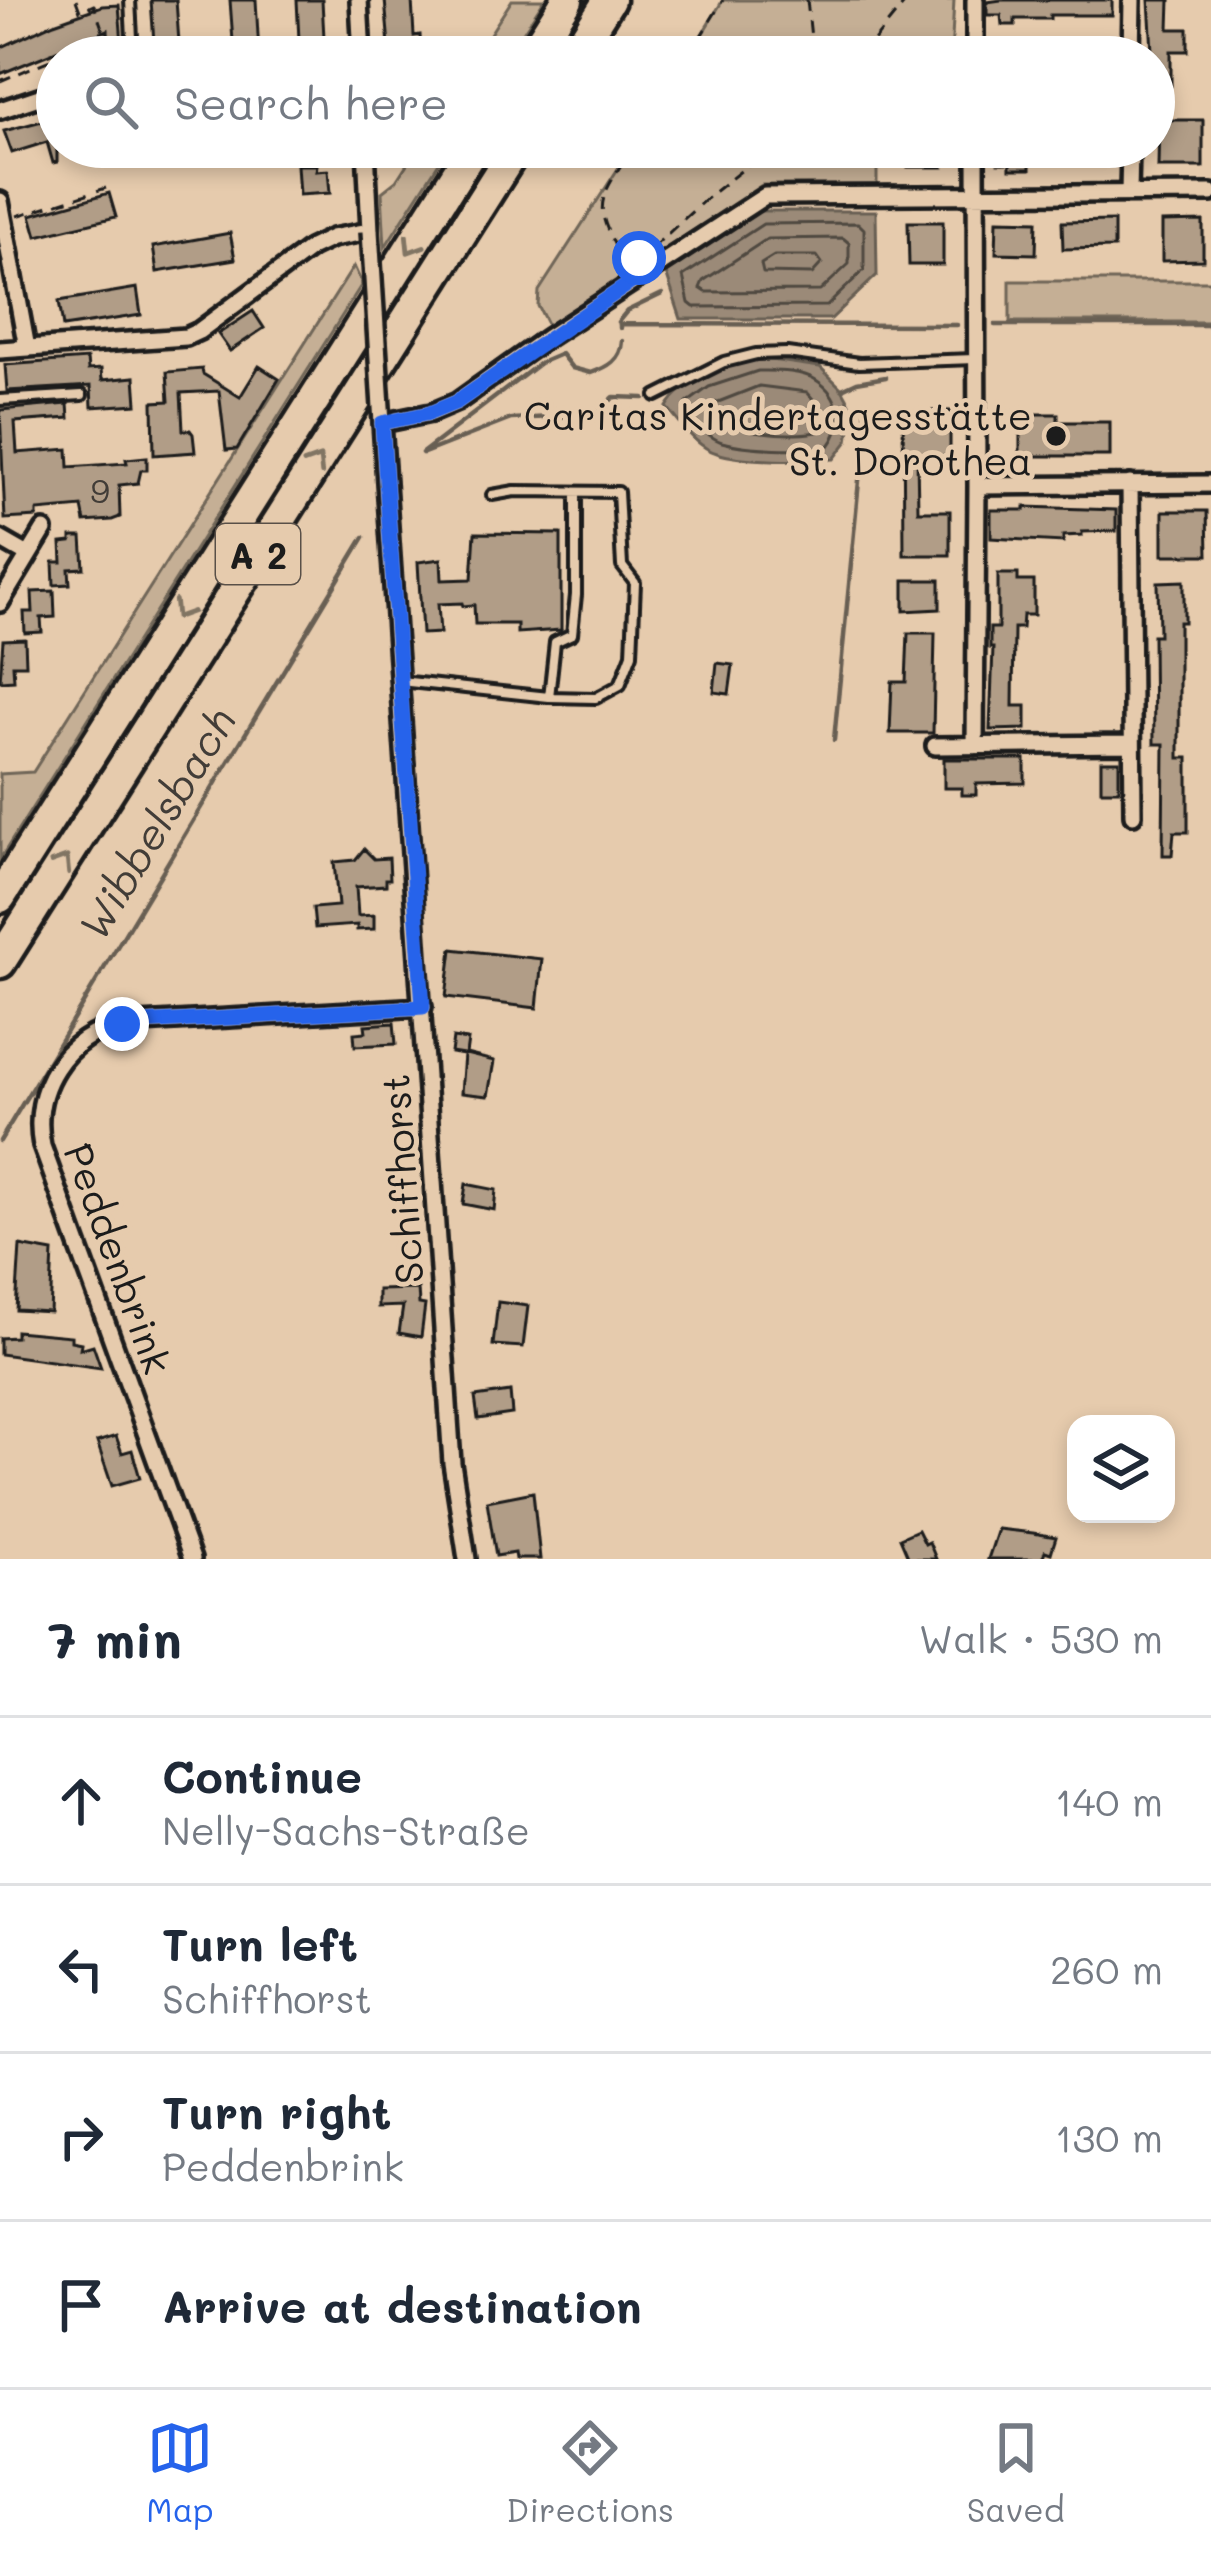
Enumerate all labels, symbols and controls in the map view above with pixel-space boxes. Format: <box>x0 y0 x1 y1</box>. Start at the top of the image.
search box <box>36 36 1175 168</box>
icon: search <box>78 69 144 135</box>
text: Search here <box>174 73 448 131</box>
route start <box>612 231 666 285</box>
one-way arrow <box>403 233 426 255</box>
place label: Caritas Kindertagesstätte St. Dorothea <box>524 389 1032 485</box>
marker: Caritas Kindertagesstätte St. Dorothea <box>1043 423 1069 449</box>
one-way arrow <box>302 454 324 476</box>
house number: 9 <box>90 468 110 511</box>
road number: A 2 <box>216 524 300 584</box>
one-way arrow <box>172 598 195 620</box>
water label: Wibbelsbach <box>65 697 247 949</box>
one-way arrow <box>48 854 71 876</box>
route end <box>95 997 149 1051</box>
street label: Schiffhorst <box>368 1072 434 1286</box>
street label: Peddenbrink <box>54 1136 184 1380</box>
map controls <box>1067 1415 1175 1523</box>
button: layers <box>1067 1415 1175 1523</box>
text: 7 min <box>48 1604 182 1671</box>
text: Walk · 530 m <box>919 1612 1163 1663</box>
text: Continue <box>162 1746 362 1804</box>
icon: ahead <box>48 1768 114 1834</box>
text: 140 m <box>1055 1775 1163 1826</box>
text: Nelly-Sachs-Straße <box>162 1804 530 1855</box>
text: Turn left <box>162 1914 358 1972</box>
icon: left <box>48 1936 114 2002</box>
text: 260 m <box>1050 1943 1163 1994</box>
text: Schiffhorst <box>162 1972 372 2023</box>
text: Turn right <box>162 2082 391 2140</box>
icon: right <box>48 2104 114 2170</box>
text: 130 m <box>1055 2111 1163 2162</box>
text: Peddenbrink <box>162 2140 404 2191</box>
icon: arrive <box>48 2272 114 2338</box>
text: Arrive at destination <box>162 2276 642 2334</box>
tab: Map <box>146 2415 214 2530</box>
tab: Directions <box>506 2415 674 2530</box>
tab: Saved <box>967 2415 1065 2530</box>

